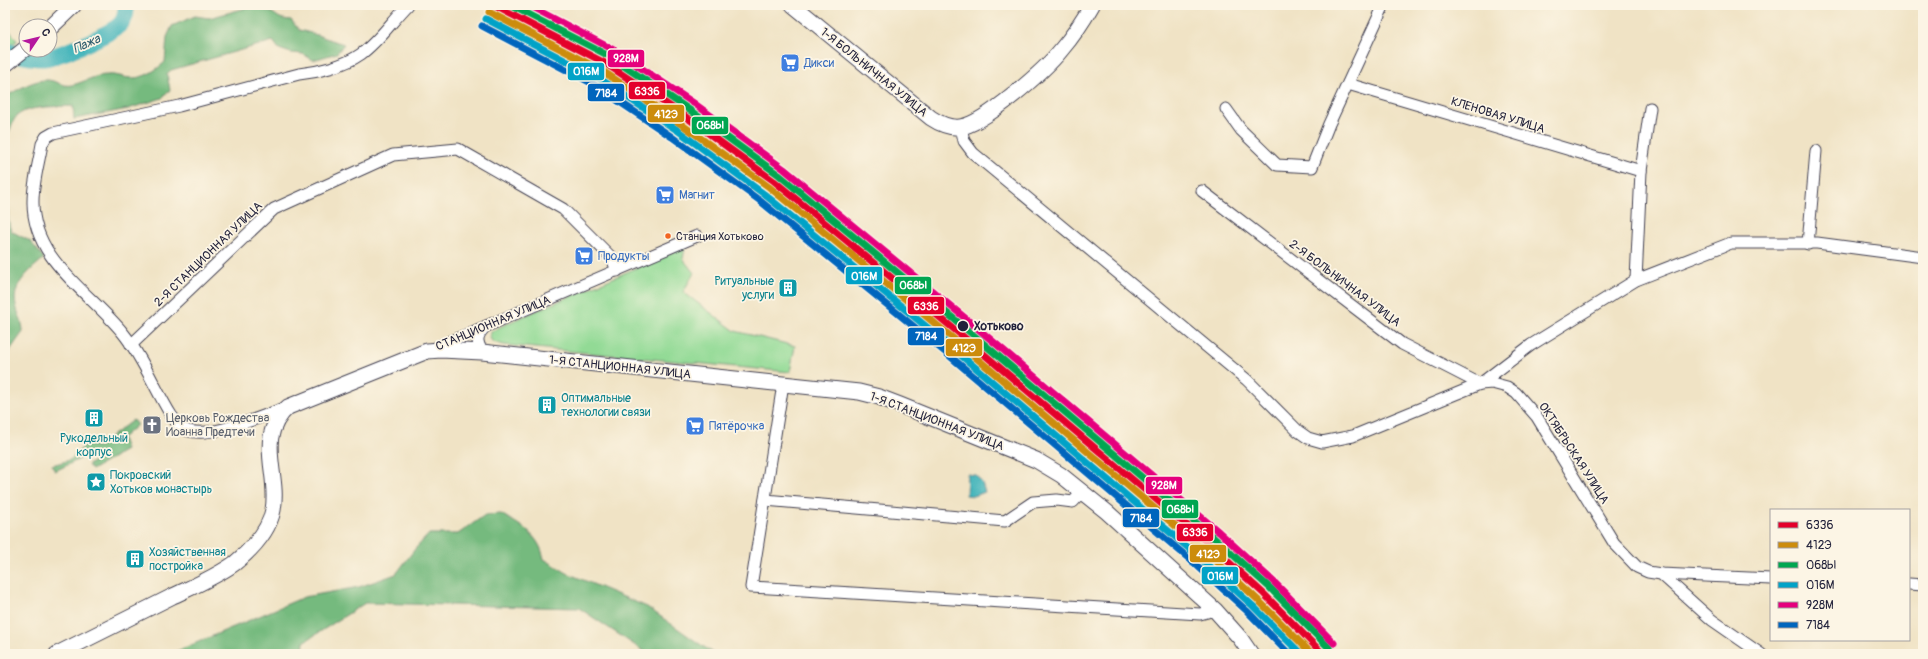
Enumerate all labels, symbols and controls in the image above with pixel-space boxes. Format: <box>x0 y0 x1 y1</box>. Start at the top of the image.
north arrow <box>18 18 58 58</box>
street label: 1-Я БОЛЬНИЧНАЯ УЛИЦА <box>817 25 930 120</box>
text: С <box>39 26 53 39</box>
water label: Пажа <box>70 30 103 57</box>
line badge: 928М <box>607 49 645 68</box>
text: 928М <box>613 52 639 65</box>
supermarket icon: Дикси <box>779 52 801 74</box>
place label: Дикси <box>803 56 835 71</box>
line badge: 016М <box>567 62 605 81</box>
text: 016М <box>573 65 599 78</box>
line badge: 6336 <box>628 81 666 100</box>
line badge: 7184 <box>587 83 625 102</box>
text: 6336 <box>634 85 660 98</box>
text: 7184 <box>595 87 618 100</box>
street label: КЛЕНОВАЯ УЛИЦА <box>1449 94 1547 137</box>
line badge: 412Э <box>647 104 685 123</box>
text: 412Э <box>653 108 678 121</box>
line badge: 068Ы <box>691 116 729 135</box>
text: 068Ы <box>696 119 724 132</box>
supermarket icon: Магнит <box>654 184 676 206</box>
place label: Магнит <box>679 188 715 203</box>
street label: 2-Я СТАНЦИОННАЯ УЛИЦА <box>151 199 266 310</box>
place label: Станция Хотьково <box>676 230 764 243</box>
marker: Станция Хотьково <box>663 231 673 241</box>
street label: 2-Я БОЛЬНИЧНАЯ УЛИЦА <box>1286 237 1403 330</box>
supermarket icon: Продукты <box>573 245 595 267</box>
place label: Продукты <box>598 249 650 264</box>
line badge: 016М <box>845 266 883 285</box>
text: 016М <box>851 270 877 283</box>
place label: Ритуальные услуги <box>715 274 775 303</box>
line badge: 068Ы <box>894 276 932 295</box>
building icon: Ритуальные услуги <box>777 277 799 299</box>
text: 068Ы <box>899 279 927 292</box>
street label: СТАНЦИОННАЯ УЛИЦА <box>434 292 553 354</box>
line badge: 6336 <box>907 296 945 315</box>
text: 6336 <box>913 300 939 313</box>
marker: Хотьково <box>956 319 970 333</box>
place label: Хотьково <box>974 319 1024 334</box>
line badge: 7184 <box>907 327 945 346</box>
text: 7184 <box>915 330 938 343</box>
line badge: 412Э <box>945 338 983 357</box>
text: 412Э <box>951 342 976 355</box>
street label: 1-Я СТАНЦИОННАЯ УЛИЦА <box>548 353 692 382</box>
street label: 1-Я СТАНЦИОННАЯ УЛИЦА <box>868 389 1006 454</box>
place label: Оптимальные технологии связи <box>561 391 651 420</box>
building icon: Оптимальные технологии связи <box>536 394 558 416</box>
street label: ОКТЯБРЬСКАЯ УЛИЦА <box>1535 400 1612 507</box>
building icon: Рукодельный корпус <box>83 407 105 429</box>
place label: Церковь Рождества Иоанна Предтечи <box>166 411 270 440</box>
church icon: Церковь Рождества Иоанна Предтечи <box>141 414 163 436</box>
supermarket icon: Пятёрочка <box>684 415 706 437</box>
place label: Пятёрочка <box>709 419 765 434</box>
place label: Рукодельный корпус <box>60 431 128 460</box>
place label: Покровский Хотьков монастырь <box>110 468 212 497</box>
place icon: Покровский Хотьков монастырь <box>85 471 107 493</box>
line badge: 928М <box>1145 476 1183 495</box>
text: 928М <box>1151 479 1177 492</box>
line badge: 068Ы <box>1161 499 1199 519</box>
text: 068Ы <box>1166 503 1194 516</box>
line badge: 7184 <box>1122 508 1160 528</box>
legend <box>1770 509 1910 641</box>
text: 7184 <box>1130 512 1153 525</box>
text: 6336 <box>1806 518 1833 533</box>
line badge: 6336 <box>1176 523 1214 542</box>
text: 6336 <box>1182 526 1208 539</box>
text: 412Э <box>1806 538 1832 553</box>
line badge: 412Э <box>1189 544 1227 563</box>
place label: Хозяйственная постройка <box>149 545 226 574</box>
building icon: Хозяйственная постройка <box>124 548 146 570</box>
text: 412Э <box>1195 548 1220 561</box>
text: 068Ы <box>1806 558 1836 573</box>
line badge: 016М <box>1201 566 1239 585</box>
text: 016М <box>1207 570 1233 583</box>
text: 016М <box>1806 578 1835 593</box>
text: 928М <box>1806 598 1834 613</box>
text: 7184 <box>1806 618 1830 633</box>

